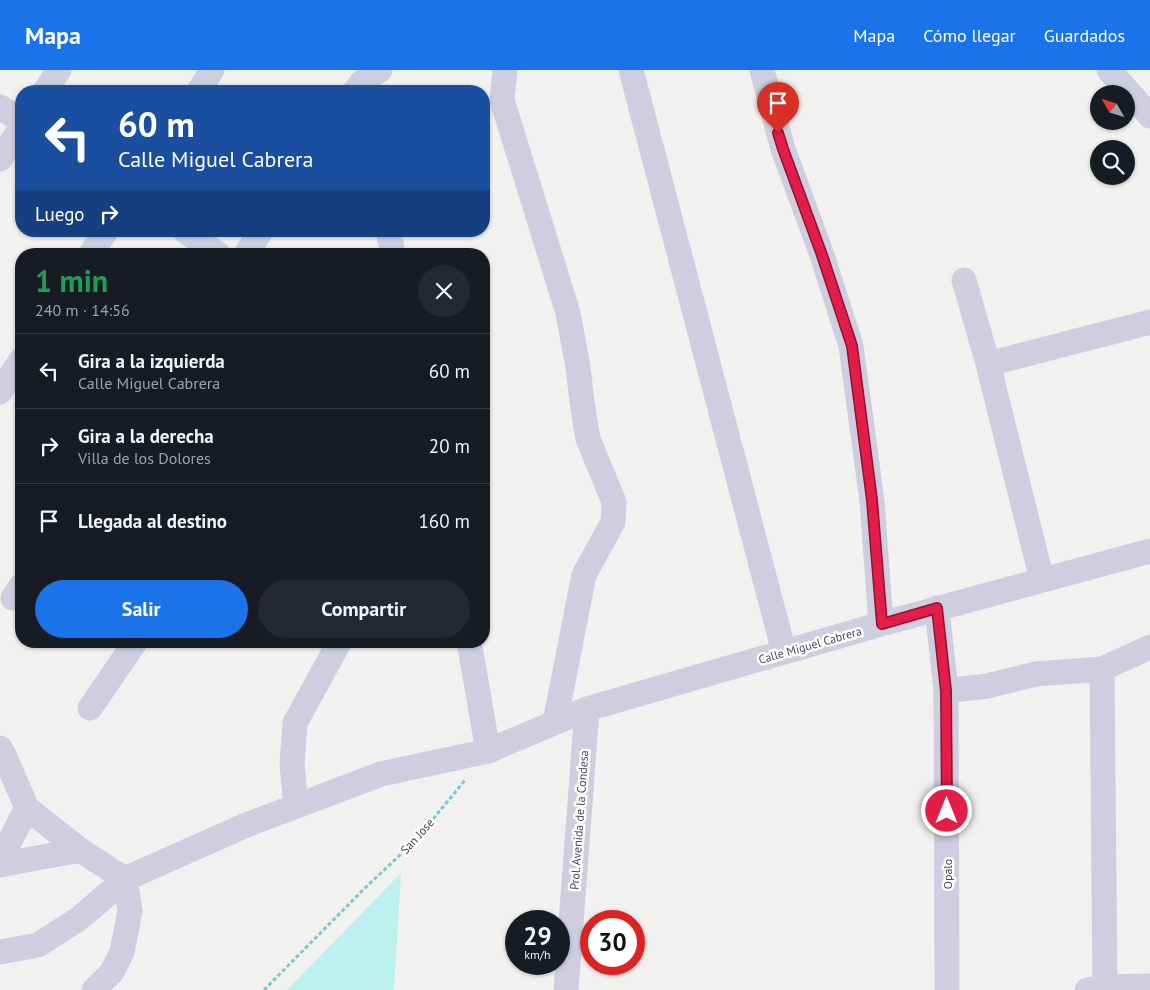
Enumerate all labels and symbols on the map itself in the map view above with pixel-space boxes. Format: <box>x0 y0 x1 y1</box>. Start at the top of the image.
pin <box>757 82 799 133</box>
north arrow <box>1090 85 1135 130</box>
street label: Calle Miguel Cabrera <box>757 623 863 667</box>
street label: Prol. Avenida de la Condesa <box>567 750 591 890</box>
position arrow <box>920 784 972 836</box>
street label: San Jose <box>397 815 437 857</box>
street label: Opalo <box>940 859 955 889</box>
speed limit sign: 30 <box>580 910 645 975</box>

